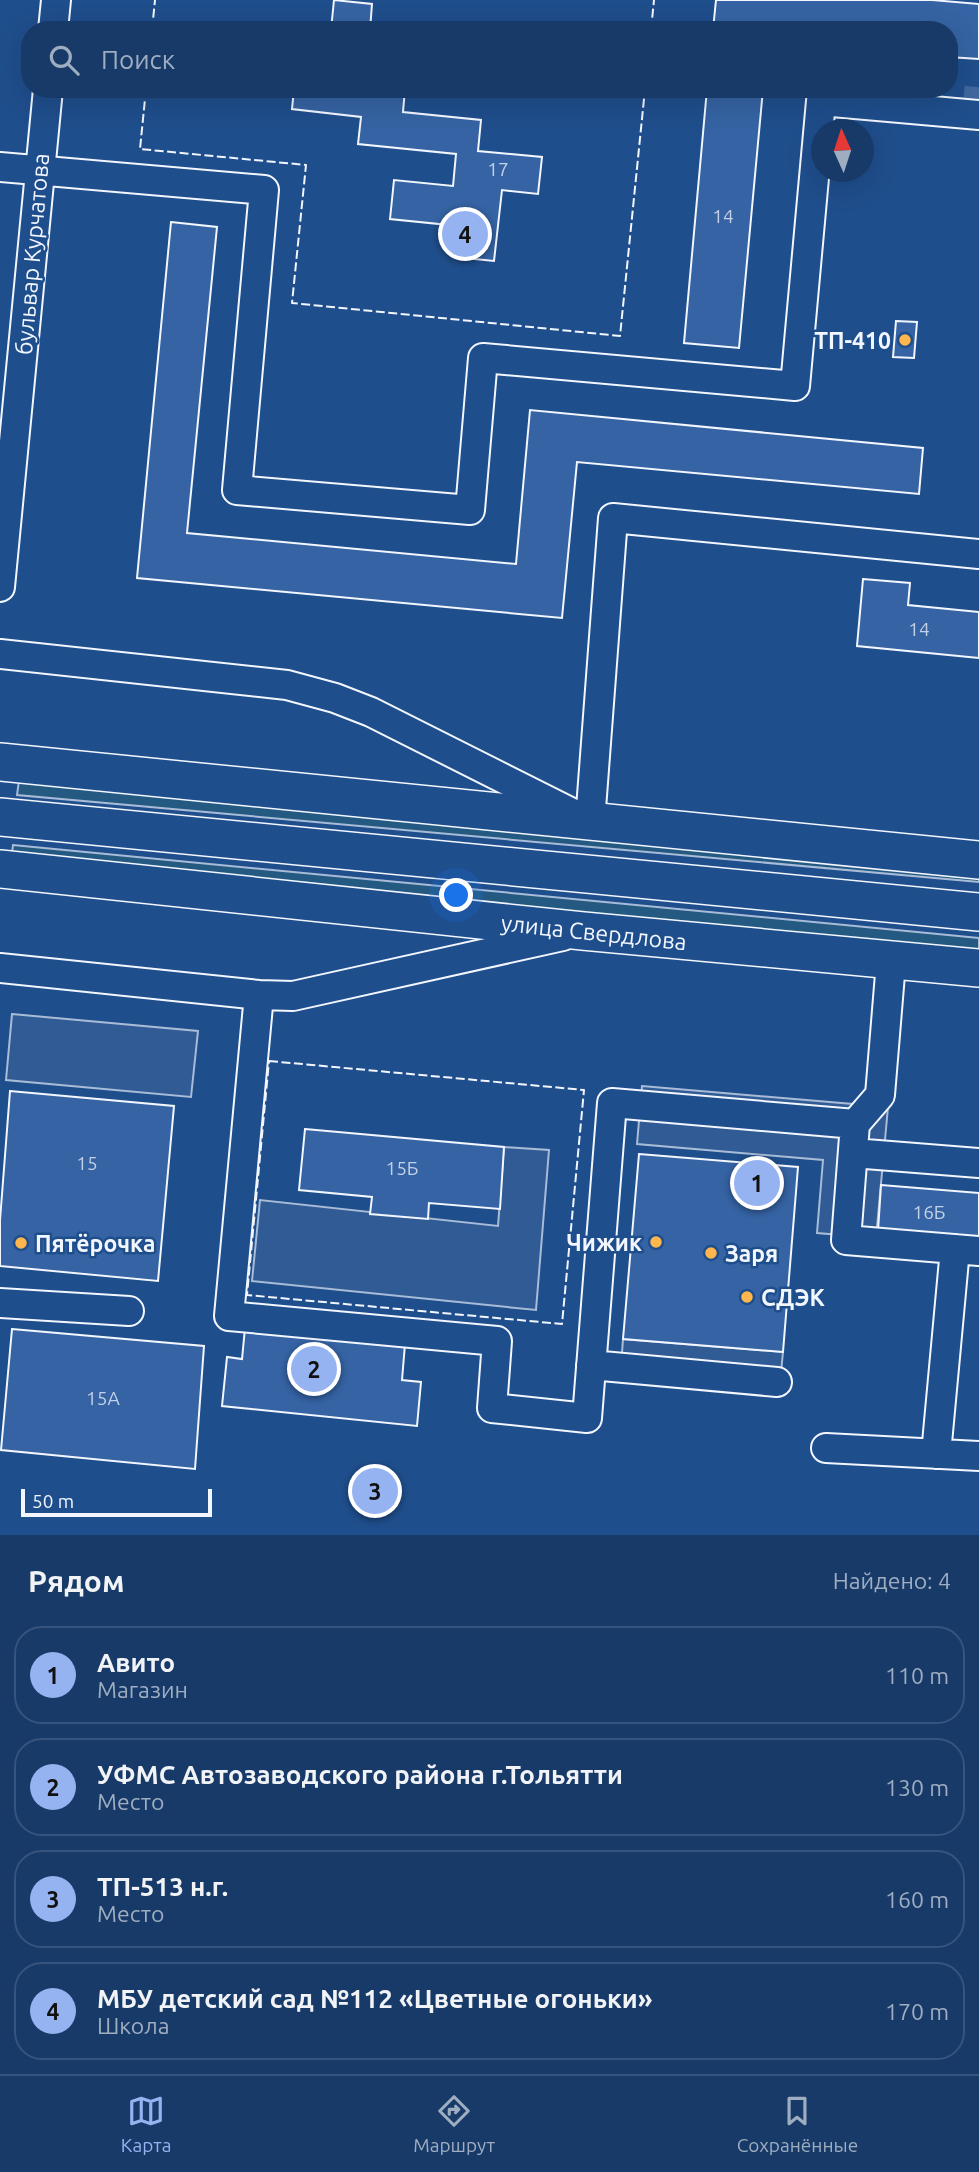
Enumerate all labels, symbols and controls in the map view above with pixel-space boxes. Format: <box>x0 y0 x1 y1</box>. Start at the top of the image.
search box <box>21 21 958 98</box>
icon: search <box>45 41 83 79</box>
text: Поиск <box>101 45 175 74</box>
north arrow <box>811 119 874 182</box>
street label: бульвар Курчатова <box>11 152 53 356</box>
house number: 17 <box>487 158 509 180</box>
house number: 14 <box>712 205 734 227</box>
pin: 4 <box>442 208 488 260</box>
place label: ТП-410 <box>814 328 891 353</box>
marker: ТП-410 <box>897 332 913 348</box>
house number: 14 <box>908 618 930 640</box>
your location <box>439 878 473 912</box>
street label: улица Свердлова <box>500 910 688 954</box>
house number: 15 <box>76 1152 98 1174</box>
house number: 15Б <box>385 1157 419 1179</box>
pin: 1 <box>734 1157 780 1209</box>
house number: 16Б <box>912 1201 946 1223</box>
place label: Чижик <box>567 1230 642 1255</box>
place label: Пятёрочка <box>35 1231 155 1256</box>
marker: Чижик <box>648 1234 664 1250</box>
marker: Пятёрочка <box>13 1235 29 1251</box>
place label: Заря <box>725 1241 778 1266</box>
marker: Заря <box>703 1245 719 1261</box>
place label: СДЭК <box>761 1285 826 1310</box>
marker: СДЭК <box>739 1289 755 1305</box>
pin: 2 <box>291 1343 337 1395</box>
house number: 15А <box>86 1387 121 1409</box>
pin: 3 <box>352 1465 398 1517</box>
scale bar <box>21 1486 212 1518</box>
text: 50 m <box>32 1490 74 1512</box>
text: Рядом <box>28 1564 124 1598</box>
text: Найдено: 4 <box>833 1568 951 1593</box>
text: Авито <box>97 1648 175 1677</box>
text: 1 <box>47 1663 59 1688</box>
text: 110 m <box>885 1663 949 1688</box>
text: Магазин <box>97 1677 188 1702</box>
text: УФМС Автозаводского района г.Тольятти <box>97 1760 623 1789</box>
text: 2 <box>47 1775 59 1800</box>
text: 130 m <box>885 1775 949 1800</box>
text: Место <box>97 1789 164 1814</box>
text: ТП-513 н.г. <box>97 1872 228 1901</box>
text: 3 <box>47 1887 59 1912</box>
text: 160 m <box>885 1887 949 1912</box>
text: Место <box>97 1901 164 1926</box>
text: МБУ детский сад №112 «Цветные огоньки» <box>97 1984 652 2013</box>
text: 4 <box>47 1999 59 2024</box>
text: 170 m <box>885 1999 949 2024</box>
text: Школа <box>97 2013 169 2038</box>
tab: Карта <box>121 2092 171 2156</box>
tab: Маршрут <box>413 2092 495 2156</box>
tab: Сохранённые <box>737 2092 858 2156</box>

